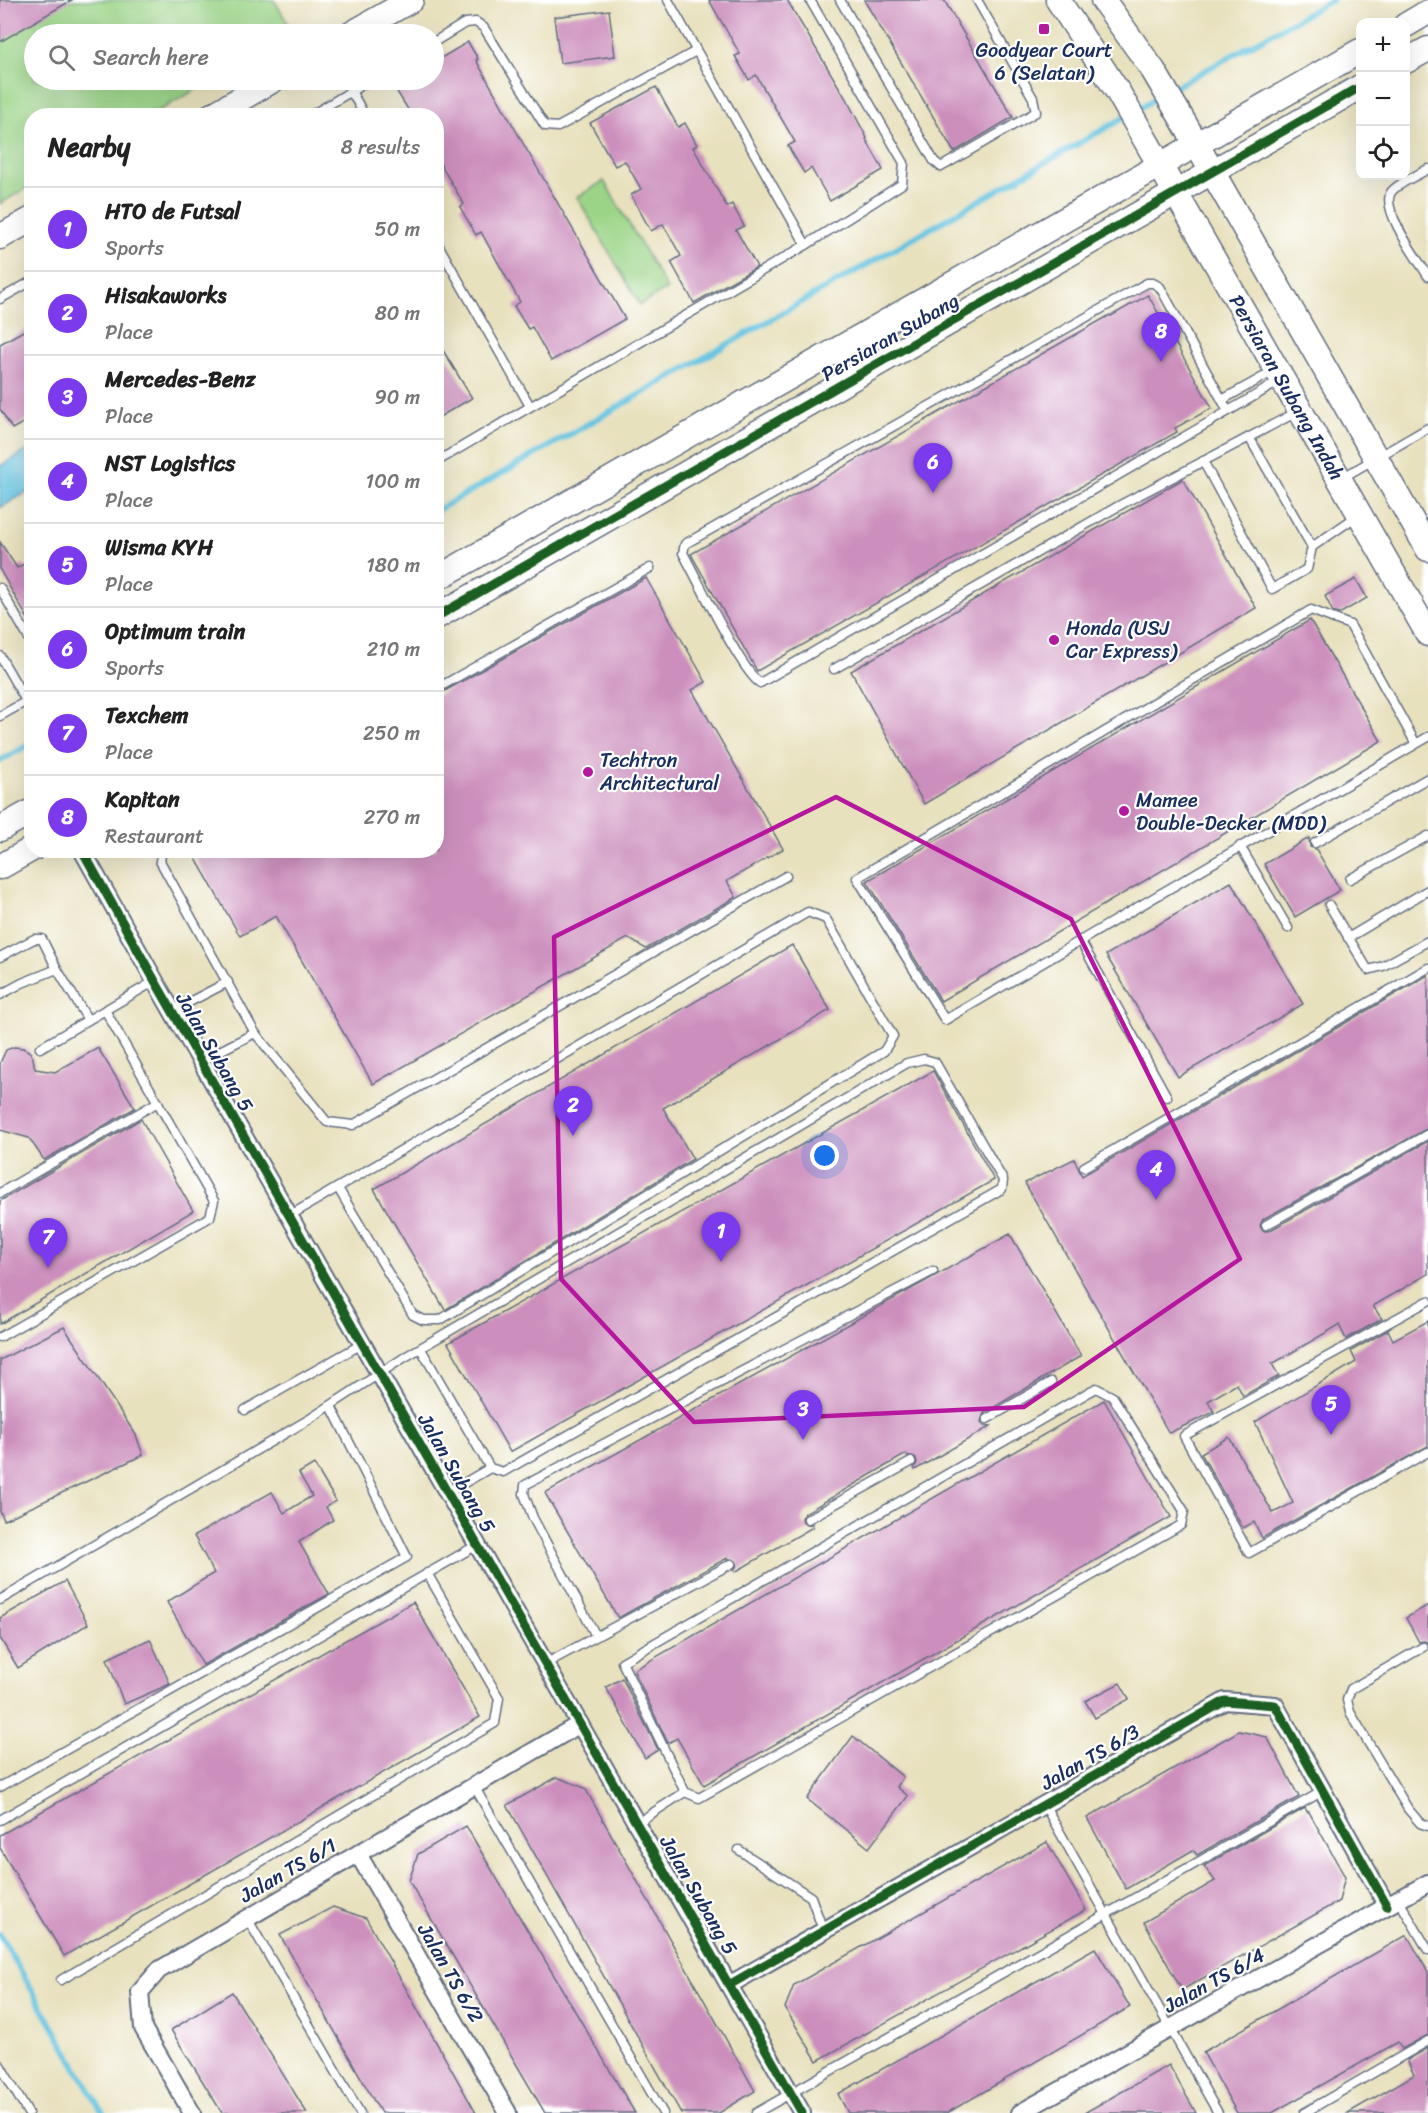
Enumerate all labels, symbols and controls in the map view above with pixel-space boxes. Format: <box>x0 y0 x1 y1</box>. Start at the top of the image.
map controls <box>1356 18 1410 180</box>
button: + <box>1356 18 1410 72</box>
marker: Goodyear Court 6 (Selatan) <box>1037 22 1051 36</box>
search box <box>24 24 444 90</box>
place label: Goodyear Court 6 (Selatan) <box>975 33 1113 91</box>
text: Search here <box>93 38 209 77</box>
icon: search <box>45 41 78 74</box>
button: − <box>1356 72 1410 126</box>
text: Nearby <box>48 124 130 170</box>
button: locate <box>1356 126 1410 180</box>
text: 8 results <box>341 130 420 165</box>
text: HTO de Futsal <box>105 192 241 231</box>
text: 1 <box>63 212 72 247</box>
text: 50 m <box>375 212 420 247</box>
text: Sports <box>105 231 164 266</box>
text: Hisakaworks <box>105 276 227 315</box>
street label: Persiaran Subang <box>815 284 966 391</box>
street label: Persiaran Subang Indah <box>1219 288 1354 487</box>
text: 2 <box>62 296 73 331</box>
text: 80 m <box>375 296 420 331</box>
pin: 8 <box>1142 312 1180 362</box>
text: Place <box>105 315 153 350</box>
text: Mercedes-Benz <box>105 360 256 399</box>
text: 3 <box>62 380 73 415</box>
text: 90 m <box>375 380 420 415</box>
text: Place <box>105 399 153 434</box>
text: NST Logistics <box>105 444 235 483</box>
pin: 6 <box>914 444 952 493</box>
text: 4 <box>61 464 74 499</box>
text: 100 m <box>366 464 420 499</box>
text: Place <box>105 483 153 518</box>
text: Wisma KYH <box>105 528 213 567</box>
text: 5 <box>61 548 74 583</box>
text: 180 m <box>366 548 420 583</box>
text: Place <box>105 567 153 602</box>
place label: Honda (USJ Car Express) <box>1066 611 1178 669</box>
text: Optimum train <box>105 612 245 651</box>
text: 6 <box>62 632 73 667</box>
text: 210 m <box>367 632 420 667</box>
marker: Honda (USJ Car Express) <box>1047 633 1061 647</box>
text: Sports <box>105 651 164 686</box>
text: Texchem <box>105 696 189 735</box>
text: 7 <box>62 716 73 751</box>
text: 250 m <box>363 716 420 751</box>
text: Place <box>105 735 153 770</box>
place label: Techtron Architectural <box>599 743 720 801</box>
marker: Techtron Architectural <box>581 765 595 779</box>
text: Kapitan <box>105 780 180 819</box>
place label: Mamee Double-Decker (MDD) <box>1136 783 1326 841</box>
text: 8 <box>61 800 74 835</box>
text: 270 m <box>364 800 420 835</box>
marker: Mamee Double-Decker (MDD) <box>1117 804 1131 818</box>
text: Restaurant <box>105 819 204 854</box>
street label: Jalan Subang 5 <box>166 985 263 1119</box>
pin: 2 <box>554 1086 592 1136</box>
your location <box>810 1141 839 1170</box>
pin: 4 <box>1136 1150 1176 1200</box>
pin: 1 <box>702 1212 740 1262</box>
pin: 7 <box>28 1218 68 1268</box>
pin: 5 <box>1312 1386 1350 1435</box>
pin: 3 <box>784 1390 822 1440</box>
street label: Jalan Subang 5 <box>408 1406 505 1540</box>
street label: Jalan TS 6/3 <box>1033 1715 1147 1801</box>
street label: Jalan TS 6/1 <box>232 1828 344 1913</box>
street label: Jalan Subang 5 <box>650 1828 747 1962</box>
street label: Jalan TS 6/2 <box>407 1916 494 2030</box>
street label: Jalan TS 6/4 <box>1156 1938 1271 2023</box>

